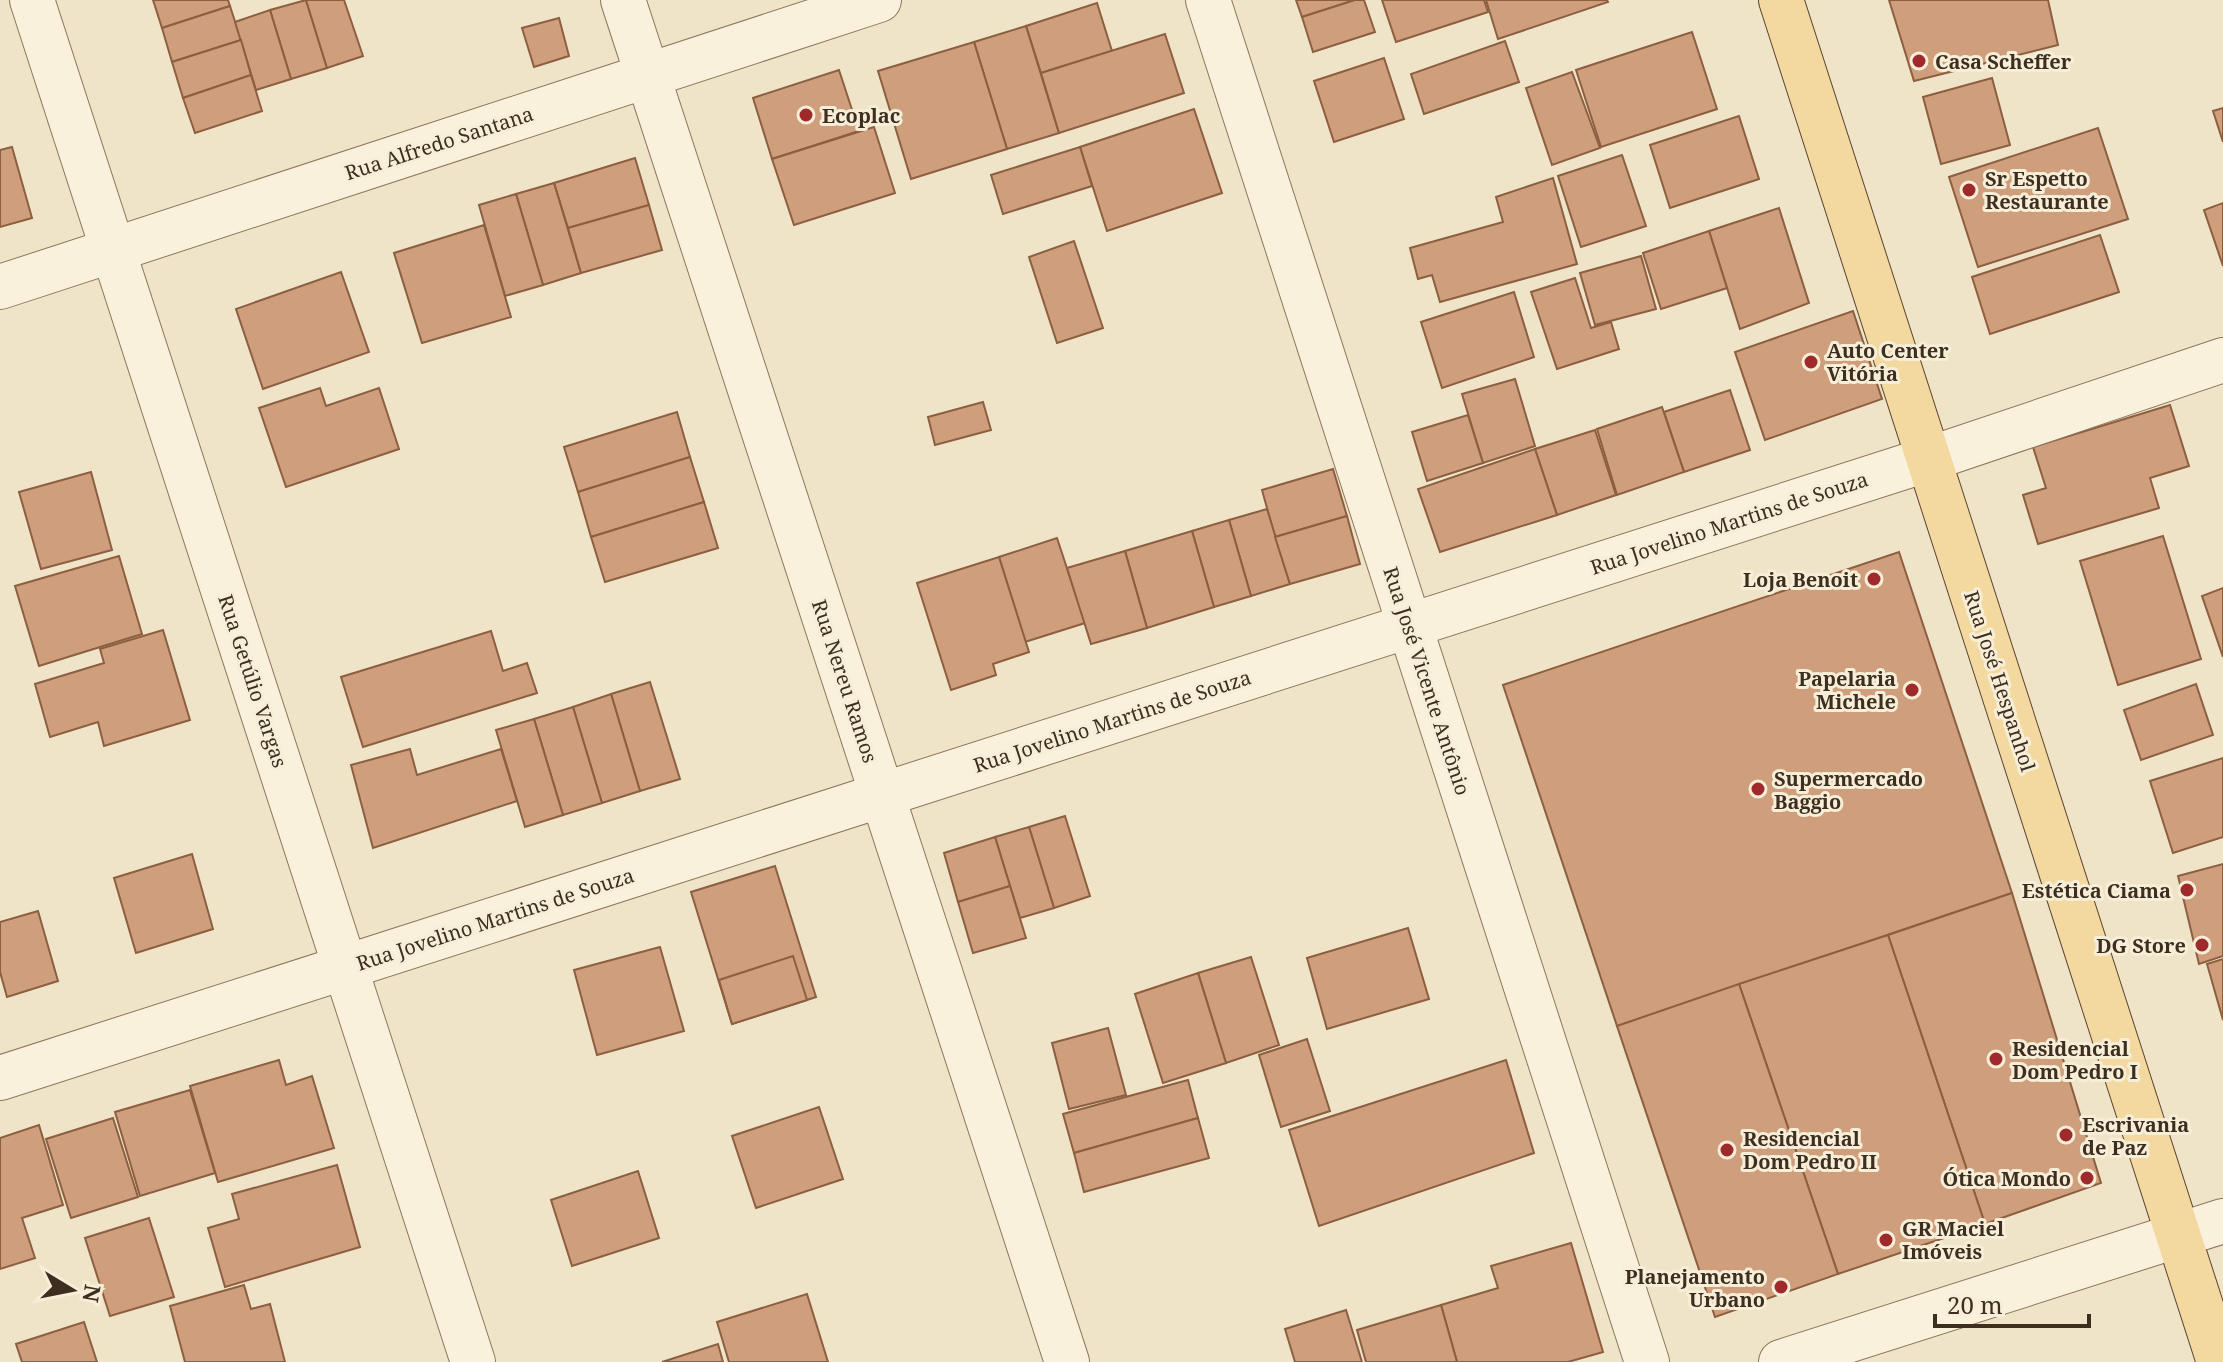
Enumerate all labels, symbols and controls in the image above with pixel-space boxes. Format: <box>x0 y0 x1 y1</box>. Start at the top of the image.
place label: Casa Scheffer <box>1935 48 2072 75</box>
marker: Casa Scheffer <box>1910 52 1928 70</box>
street label: Rua Alfredo Santana <box>341 100 537 186</box>
place label: Ecoplac <box>822 102 900 129</box>
marker: Ecoplac <box>797 106 815 124</box>
place label: Sr Espetto Restaurante <box>1985 165 2109 215</box>
marker: Sr Espetto Restaurante <box>1960 181 1978 199</box>
place label: Auto Center Vitória <box>1827 337 1949 387</box>
marker: Auto Center Vitória <box>1802 353 1820 371</box>
street label: Rua Jovelino Martins de Souza <box>1587 465 1871 581</box>
street label: Rua José Vicente Antônio <box>1377 563 1477 799</box>
place label: Loja Benoit <box>1743 566 1858 593</box>
marker: Loja Benoit <box>1865 570 1883 588</box>
street label: Rua José Hespanhol <box>1958 587 2042 775</box>
street label: Rua Getúlio Vargas <box>212 591 294 771</box>
street label: Rua Nereu Ramos <box>806 596 884 766</box>
street label: Rua Jovelino Martins de Souza <box>970 663 1254 779</box>
place label: Papelaria Michele <box>1798 665 1896 715</box>
marker: Papelaria Michele <box>1903 681 1921 699</box>
place label: Supermercado Baggio <box>1774 765 1923 815</box>
marker: Supermercado Baggio <box>1749 780 1767 798</box>
street label: Rua Jovelino Martins de Souza <box>353 861 637 977</box>
place label: Estética Ciama <box>2022 877 2171 904</box>
marker: Estética Ciama <box>2178 881 2196 899</box>
place label: DG Store <box>2096 932 2186 959</box>
marker: DG Store <box>2193 936 2211 954</box>
place label: Residencial Dom Pedro I <box>2012 1035 2138 1085</box>
marker: Residencial Dom Pedro I <box>1987 1050 2005 1068</box>
place label: Escrivania de Paz <box>2082 1111 2189 1161</box>
place label: Residencial Dom Pedro II <box>1743 1125 1877 1175</box>
marker: Escrivania de Paz <box>2057 1126 2075 1144</box>
marker: Residencial Dom Pedro II <box>1718 1141 1736 1159</box>
place label: Ótica Mondo <box>1942 1165 2071 1192</box>
marker: Ótica Mondo <box>2078 1169 2096 1187</box>
place label: GR Maciel Imóveis <box>1902 1215 2004 1265</box>
marker: GR Maciel Imóveis <box>1877 1231 1895 1249</box>
north arrow <box>32 1250 112 1330</box>
place label: Planejamento Urbano <box>1625 1263 1765 1313</box>
marker: Planejamento Urbano <box>1772 1278 1790 1296</box>
scale bar <box>1935 1278 2089 1328</box>
text: N <box>76 1283 109 1305</box>
text: 20 m <box>1947 1288 2003 1321</box>

